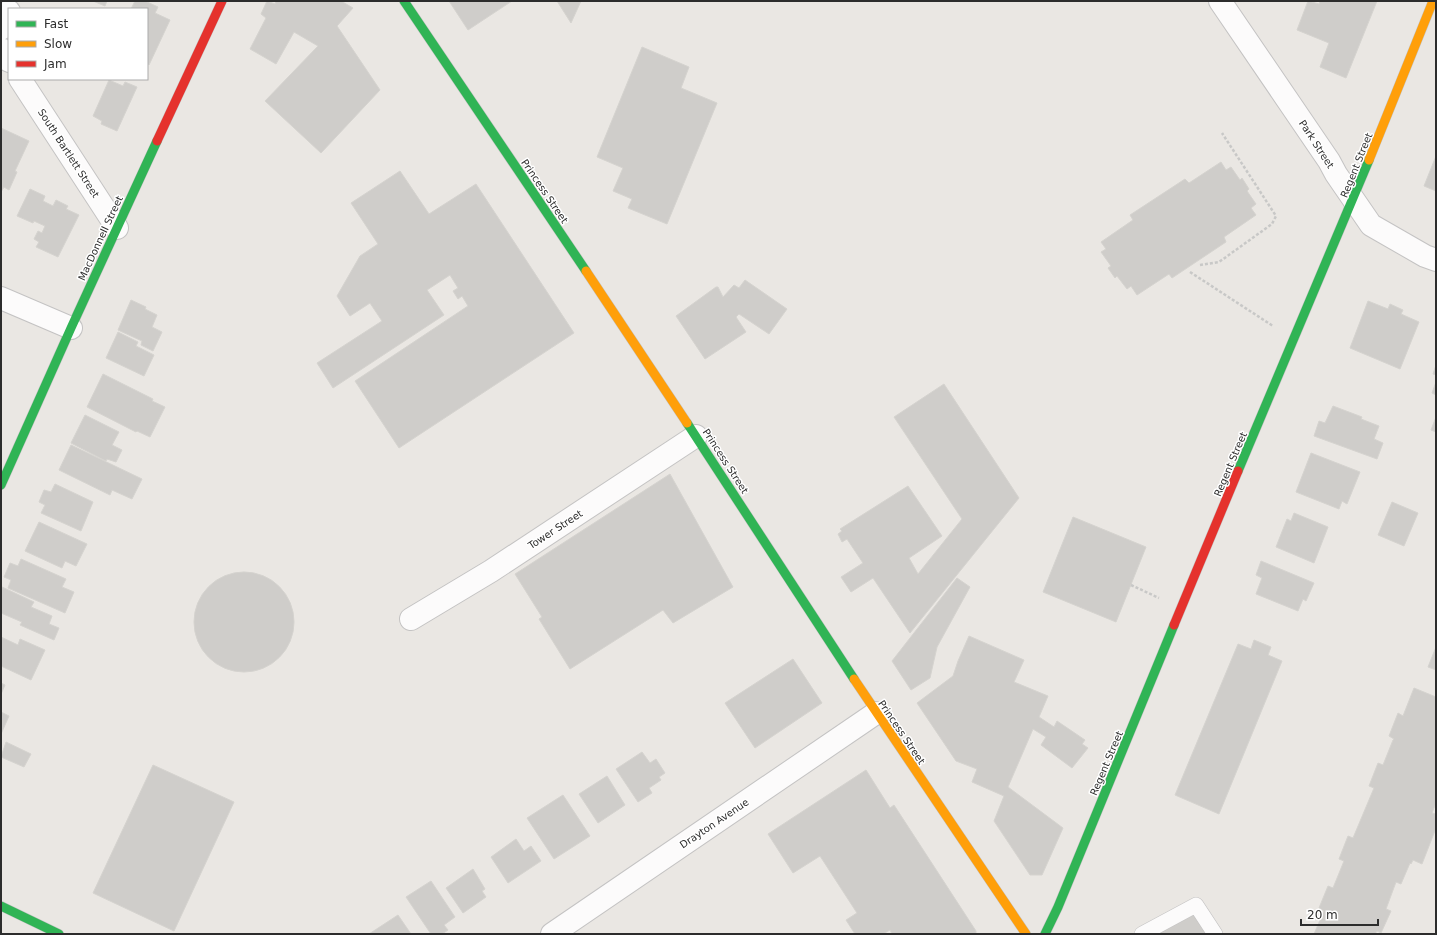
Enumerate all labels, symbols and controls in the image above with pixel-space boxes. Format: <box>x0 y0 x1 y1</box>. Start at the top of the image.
legend <box>8 8 148 80</box>
text: Fast <box>44 17 68 31</box>
text: Slow <box>44 37 72 51</box>
text: Jam <box>43 57 67 71</box>
street label: South Bartlett Street <box>36 107 101 200</box>
street label: Park Street <box>1297 118 1336 170</box>
street label: Regent Street <box>1338 131 1375 199</box>
street label: Princess Street <box>519 157 570 225</box>
street label: MacDonnell Street <box>76 194 125 282</box>
street label: Princess Street <box>701 427 751 496</box>
street label: Regent Street <box>1212 430 1249 498</box>
street label: Tower Street <box>525 508 585 552</box>
street label: Princess Street <box>876 698 927 766</box>
street label: Regent Street <box>1088 729 1125 797</box>
street label: Drayton Avenue <box>678 796 751 851</box>
scale bar <box>1301 901 1378 927</box>
text: 20 m <box>1307 908 1338 922</box>

